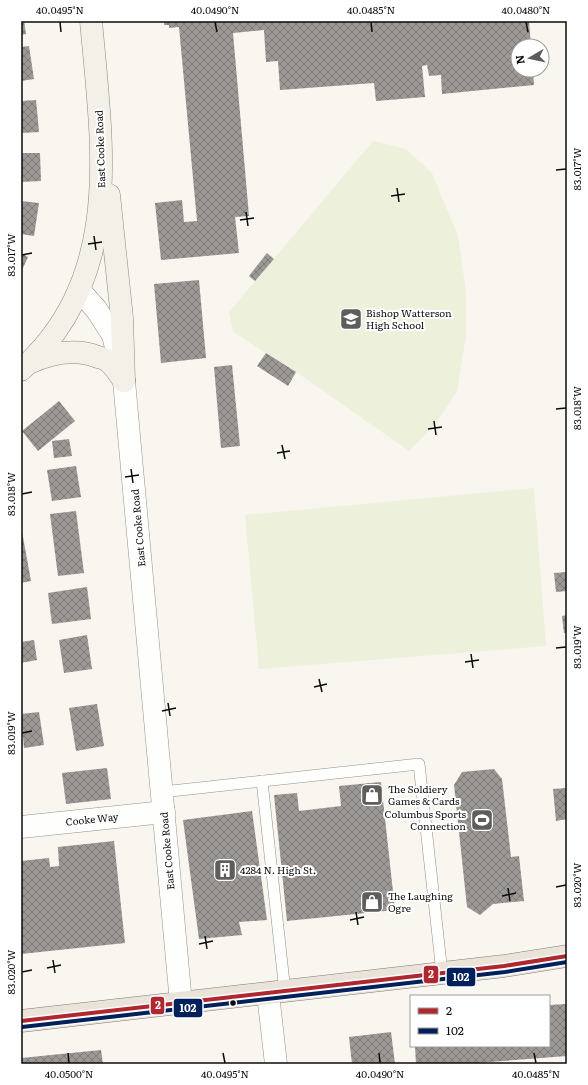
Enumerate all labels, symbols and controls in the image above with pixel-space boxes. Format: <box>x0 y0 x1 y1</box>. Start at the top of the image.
text: 40.0495°N <box>36 2 84 17</box>
text: 40.0490°N <box>191 2 239 17</box>
text: 40.0485°N <box>347 2 395 17</box>
text: 40.0480°N <box>502 2 550 17</box>
north arrow <box>510 38 550 78</box>
text: N <box>511 54 528 66</box>
street label: East Cooke Road <box>91 110 108 188</box>
text: 83.017°W <box>569 147 584 191</box>
text: 83.017°W <box>3 233 18 277</box>
place label: Bishop Watterson High School <box>366 305 452 332</box>
school or university icon: Bishop Watterson High School <box>338 306 364 332</box>
text: 83.018°W <box>569 386 584 430</box>
text: 83.018°W <box>3 472 18 516</box>
street label: East Cooke Road <box>127 488 148 568</box>
text: 83.019°W <box>569 625 584 669</box>
text: 83.019°W <box>3 711 18 755</box>
place label: The Soldiery Games & Cards <box>388 781 460 808</box>
shop icon: The Soldiery Games & Cards <box>359 782 385 808</box>
place label: Columbus Sports Connection <box>384 806 466 833</box>
sports icon: Columbus Sports Connection <box>469 807 495 833</box>
street label: Cooke Way <box>65 808 119 829</box>
street label: East Cooke Road <box>156 811 177 891</box>
building icon: 4284 N. High St. <box>212 857 238 883</box>
place label: 4284 N. High St. <box>240 862 316 877</box>
text: 83.020°W <box>569 862 584 908</box>
place label: The Laughing Ogre <box>388 888 453 915</box>
shop icon: The Laughing Ogre <box>359 889 385 915</box>
text: 83.020°W <box>3 949 18 995</box>
line badge: 2 <box>423 965 439 984</box>
text: 2 <box>428 965 434 981</box>
line badge: 102 <box>446 967 476 987</box>
text: 102 <box>452 968 470 984</box>
legend <box>410 995 550 1047</box>
line badge: 2 <box>150 996 165 1015</box>
text: 2 <box>155 996 161 1012</box>
line badge: 102 <box>173 998 203 1018</box>
unlabelled marker <box>228 998 238 1008</box>
text: 102 <box>179 999 197 1015</box>
text: 2 <box>446 1001 452 1019</box>
text: 102 <box>446 1021 464 1039</box>
text: 40.0500°N <box>45 1066 93 1081</box>
text: 40.0495°N <box>201 1066 249 1081</box>
text: 40.0490°N <box>356 1066 404 1081</box>
text: 40.0485°N <box>512 1066 560 1081</box>

